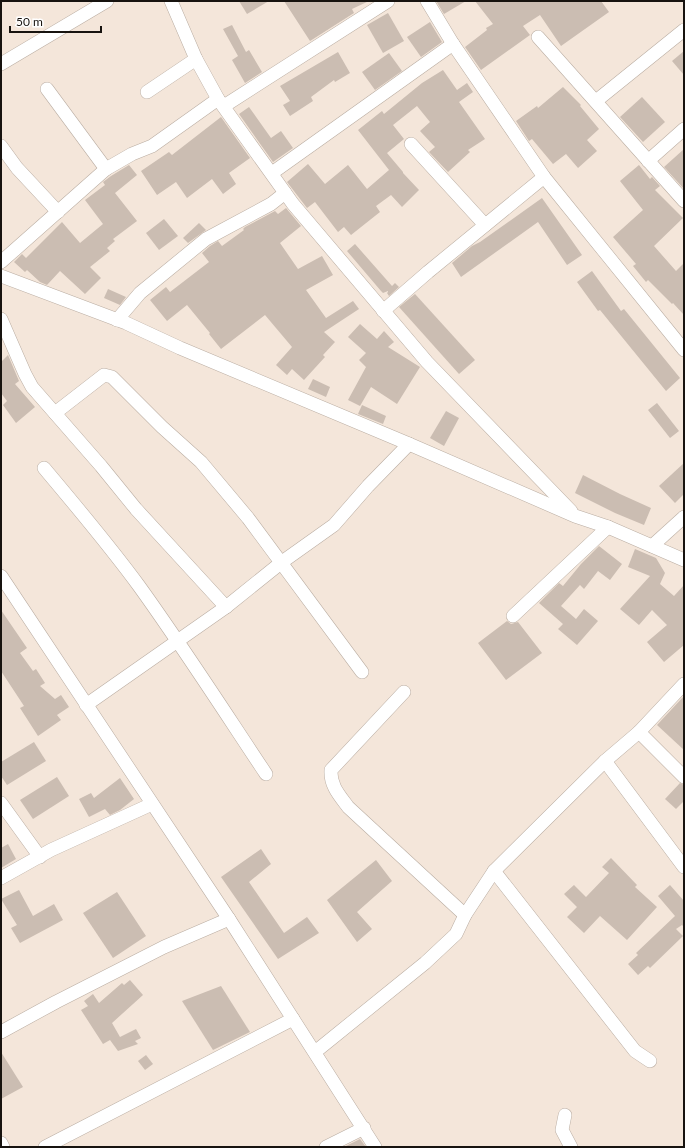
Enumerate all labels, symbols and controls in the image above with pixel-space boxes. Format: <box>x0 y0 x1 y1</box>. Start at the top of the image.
scale bar <box>10 8 101 34</box>
text: 50 m <box>16 14 43 29</box>

